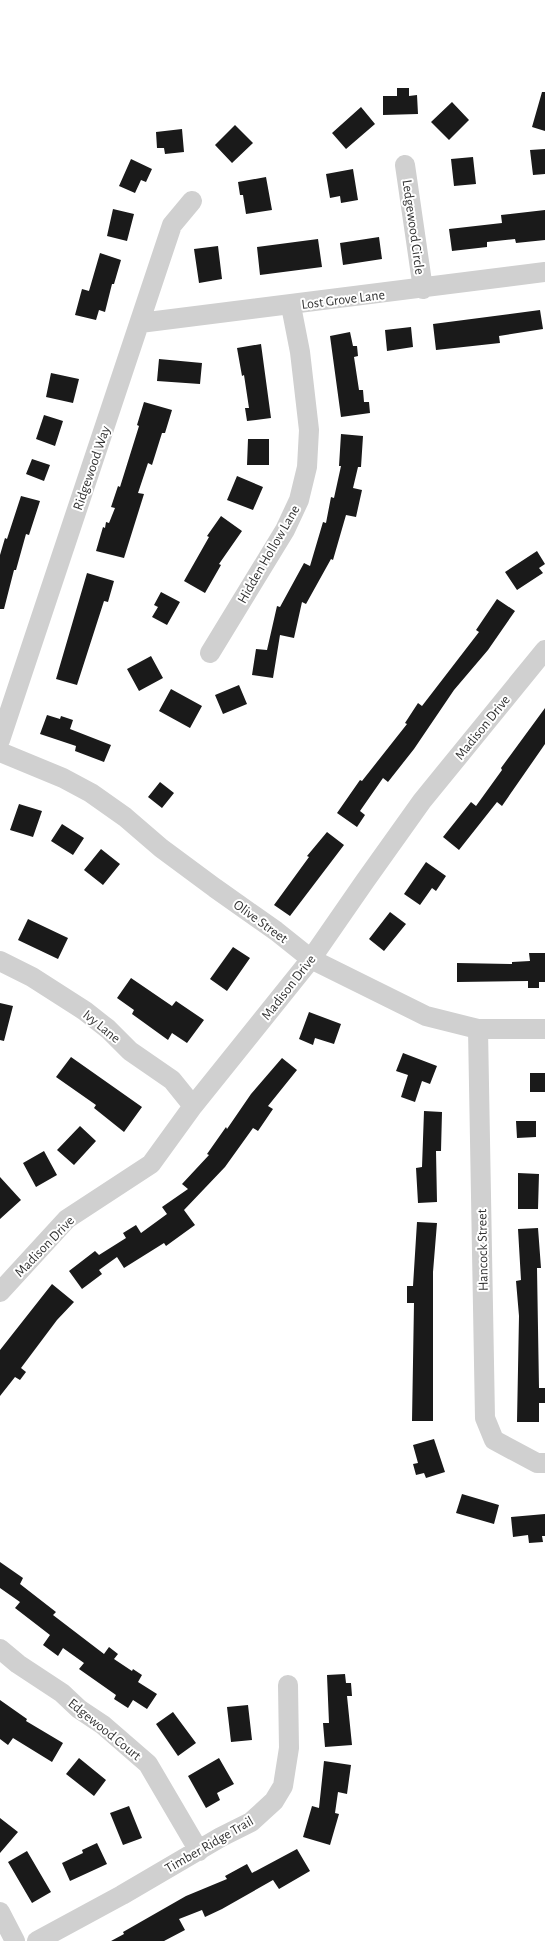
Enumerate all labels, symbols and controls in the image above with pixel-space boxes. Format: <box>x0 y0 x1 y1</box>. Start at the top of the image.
street label: Ledgewood Circle <box>399 179 427 275</box>
street label: Lost Grove Lane <box>301 288 386 312</box>
street label: Ridgewood Way <box>71 424 113 512</box>
street label: Hidden Hollow Lane <box>235 503 303 606</box>
street label: Madison Drive <box>453 693 513 763</box>
street label: Olive Street <box>231 898 291 946</box>
street label: Madison Drive <box>259 952 318 1023</box>
street label: Ivy Lane <box>80 1008 123 1046</box>
street label: Hancock Street <box>475 1208 491 1291</box>
street label: Madison Drive <box>12 1214 77 1280</box>
street label: Edgewood Court <box>65 1696 144 1764</box>
street label: Timber Ridge Trail <box>163 1814 256 1876</box>

